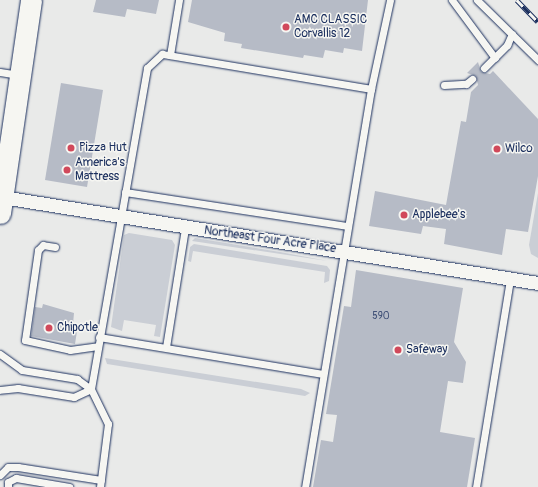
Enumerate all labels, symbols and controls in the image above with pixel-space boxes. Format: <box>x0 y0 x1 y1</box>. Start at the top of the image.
place label: AMC CLASSIC Corvallis 12 <box>294 13 367 41</box>
marker: AMC CLASSIC Corvallis 12 <box>281 22 291 32</box>
place label: Pizza Hut <box>79 141 127 155</box>
place label: Wilco <box>505 142 533 156</box>
marker: Pizza Hut <box>66 143 76 153</box>
marker: Wilco <box>492 144 502 154</box>
place label: America's Mattress <box>75 156 125 184</box>
marker: America's Mattress <box>62 165 72 175</box>
place label: Applebee's <box>412 208 465 222</box>
marker: Applebee's <box>399 210 409 220</box>
street label: Northeast Four Acre Place <box>203 224 337 256</box>
house number: 590 <box>372 311 390 323</box>
place label: Chipotle <box>57 321 98 335</box>
marker: Chipotle <box>44 323 54 333</box>
place label: Safeway <box>406 343 447 357</box>
marker: Safeway <box>393 345 403 355</box>

